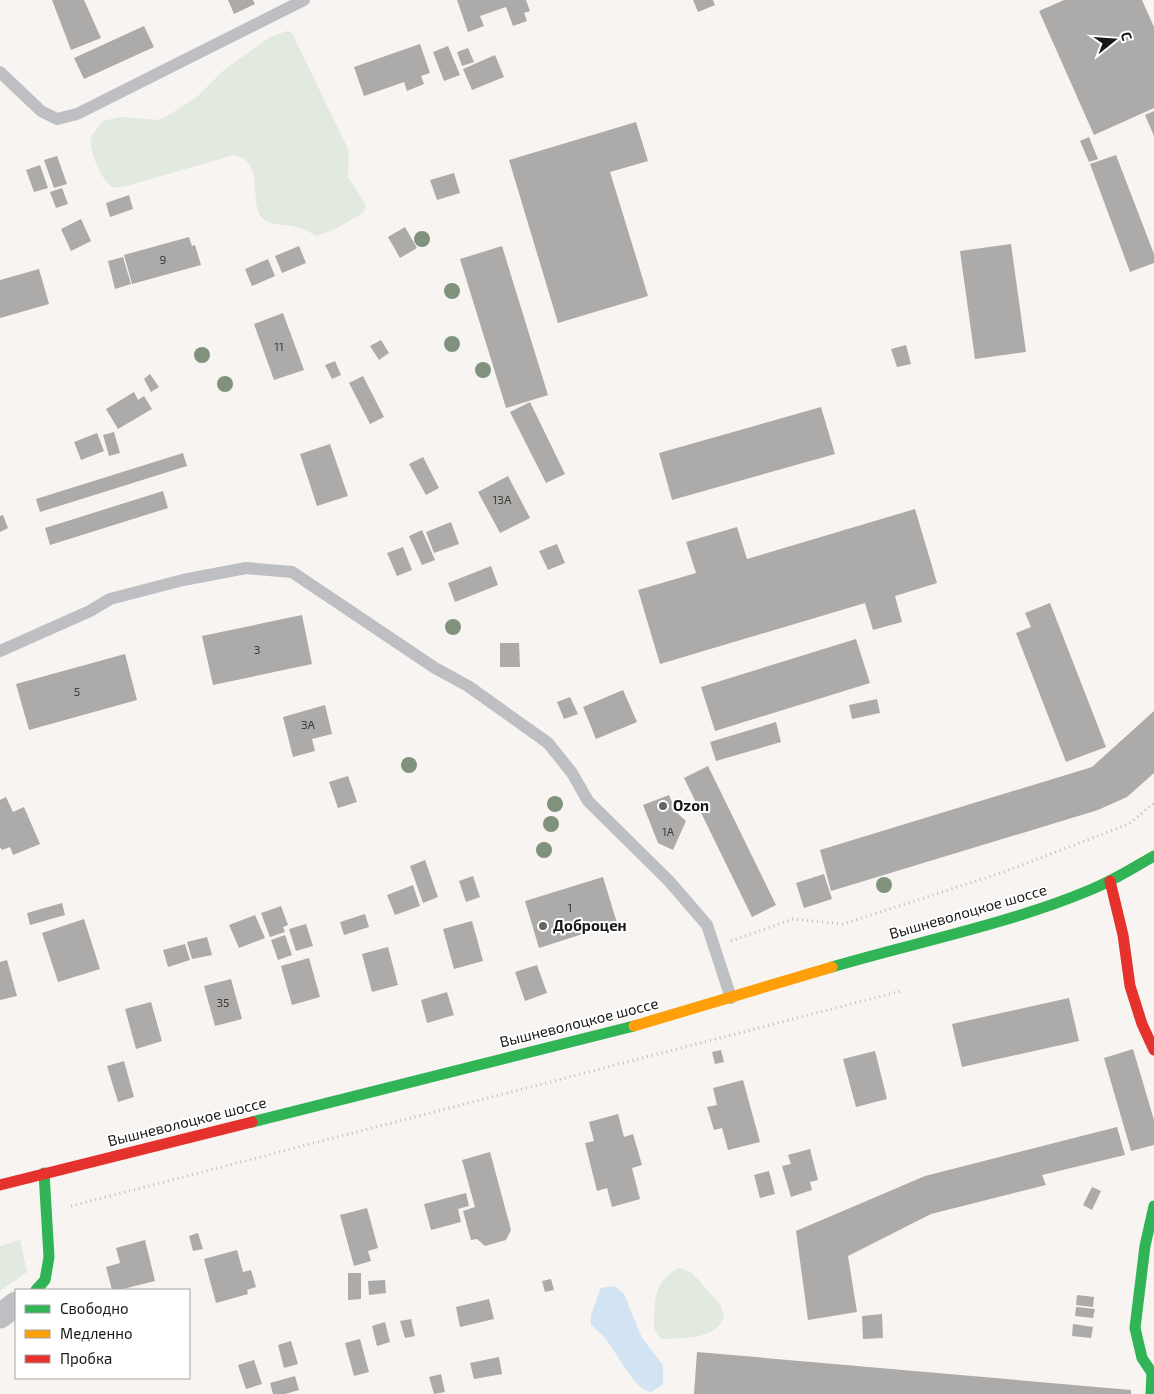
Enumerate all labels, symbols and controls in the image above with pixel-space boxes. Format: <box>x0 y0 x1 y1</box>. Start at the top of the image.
north arrow <box>1089 15 1139 65</box>
text: С <box>1118 30 1136 42</box>
house number: 9 <box>160 252 167 266</box>
house number: 11 <box>274 339 284 353</box>
house number: 13А <box>493 492 512 506</box>
house number: 3 <box>254 642 260 656</box>
house number: 5 <box>74 684 80 698</box>
house number: 3А <box>301 717 316 731</box>
place label: Ozon <box>673 796 709 814</box>
marker: Ozon <box>657 800 669 812</box>
house number: 1А <box>662 824 675 838</box>
street label: Вышневолоцкое шоссе <box>887 880 1049 942</box>
house number: 1 <box>568 900 572 914</box>
place label: Доброцен <box>553 916 627 934</box>
marker: Доброцен <box>537 920 549 932</box>
street label: Вышневолоцкое шоссе <box>498 994 660 1050</box>
house number: 35 <box>216 995 230 1009</box>
street label: Вышневолоцкое шоссе <box>106 1093 268 1149</box>
legend <box>15 1289 190 1379</box>
text: Свободно <box>60 1299 129 1317</box>
text: Медленно <box>60 1324 133 1342</box>
text: Пробка <box>60 1349 112 1367</box>

